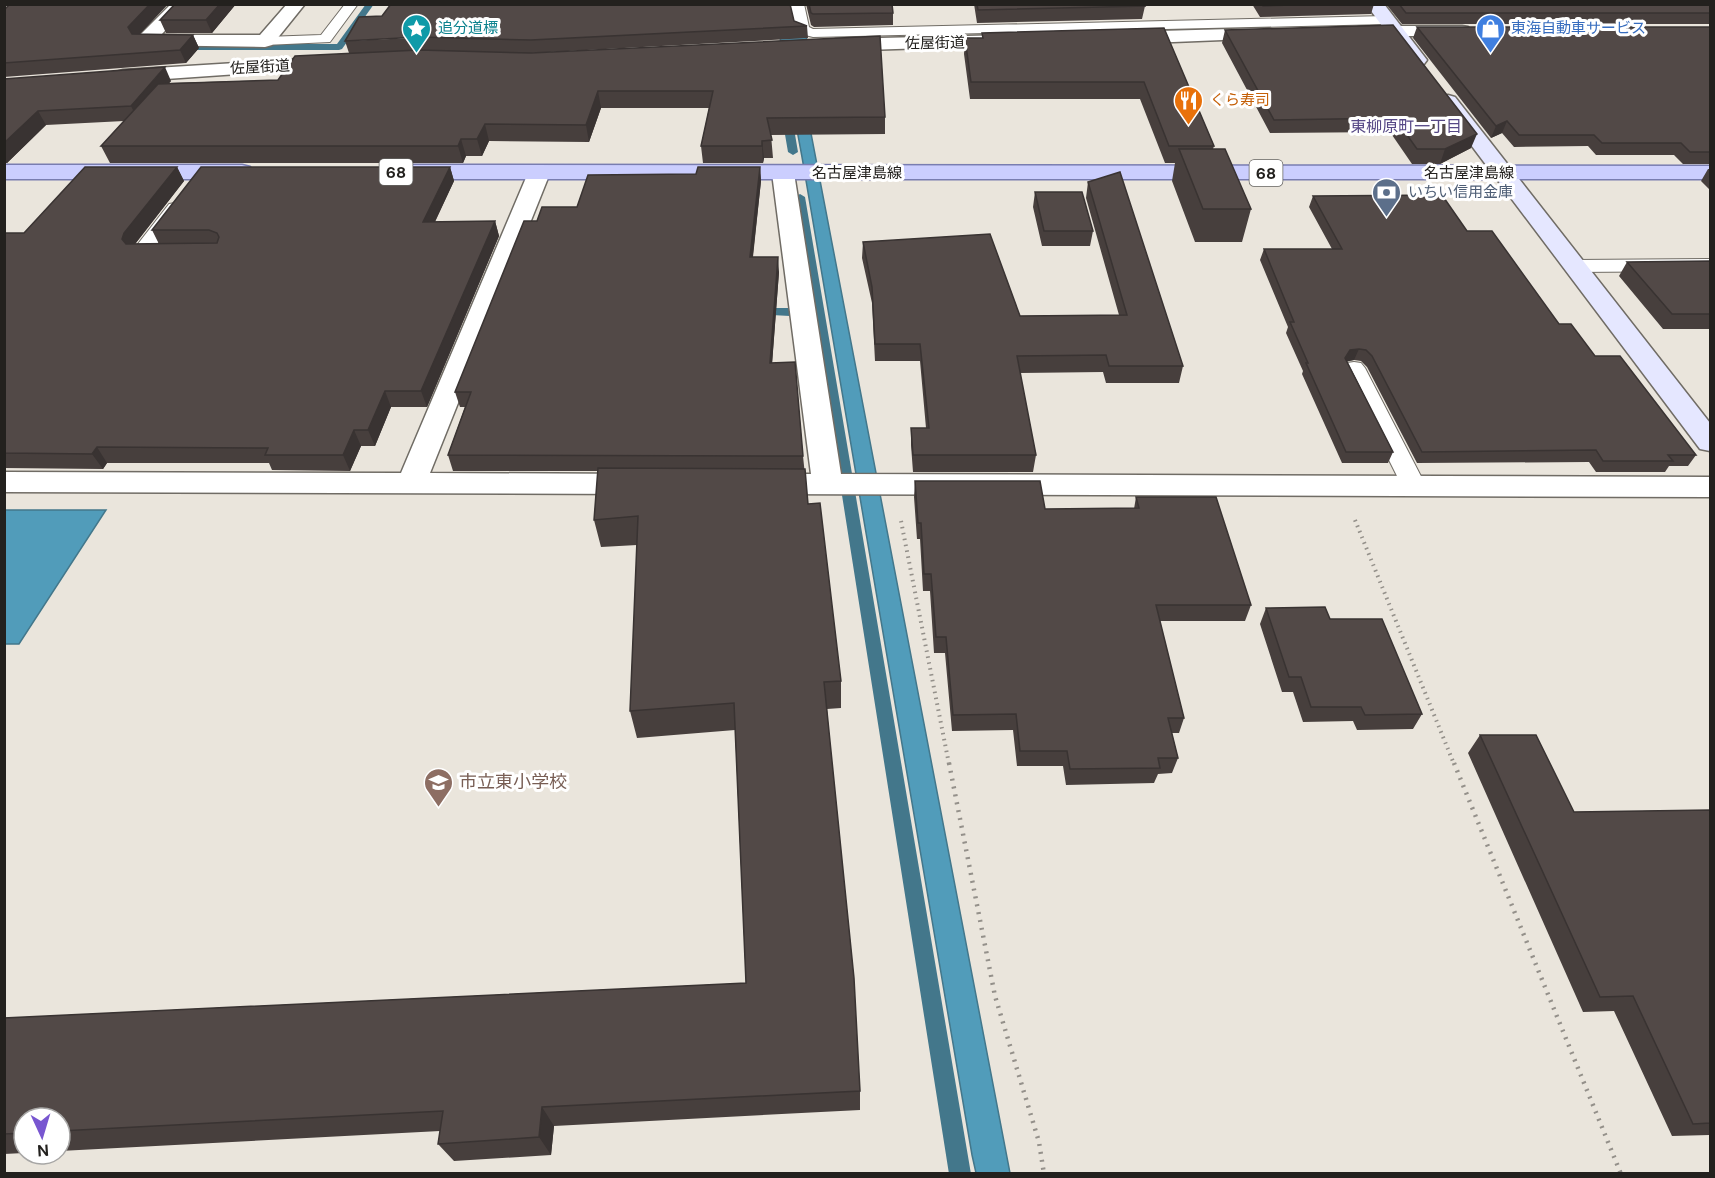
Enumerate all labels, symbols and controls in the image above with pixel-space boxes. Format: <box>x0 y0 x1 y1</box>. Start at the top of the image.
place icon: 追分道標 <box>401 12 433 54</box>
shop icon: 東海自動車サービス <box>1474 12 1506 54</box>
place label: 追分道標 <box>438 18 498 38</box>
place label: 東海自動車サービス <box>1511 18 1646 38</box>
street label: 佐屋街道 <box>905 32 965 54</box>
street label: 佐屋街道 <box>230 55 290 79</box>
restaurant icon: くら寿司 <box>1173 84 1205 126</box>
place label: くら寿司 <box>1210 90 1270 110</box>
district label: 東柳原町一丁目 <box>1350 116 1462 137</box>
road number: 68 <box>380 159 412 185</box>
road number: 68 <box>1250 160 1282 186</box>
street label: 名古屋津島線 <box>812 163 902 183</box>
street label: 名古屋津島線 <box>1424 163 1514 183</box>
bank icon: いちい信用金庫 <box>1371 176 1403 218</box>
place label: いちい信用金庫 <box>1408 182 1513 202</box>
school or university icon: 市立東小学校 <box>422 766 454 808</box>
place label: 市立東小学校 <box>459 770 567 794</box>
north arrow <box>12 1106 72 1166</box>
text: N <box>36 1140 50 1161</box>

